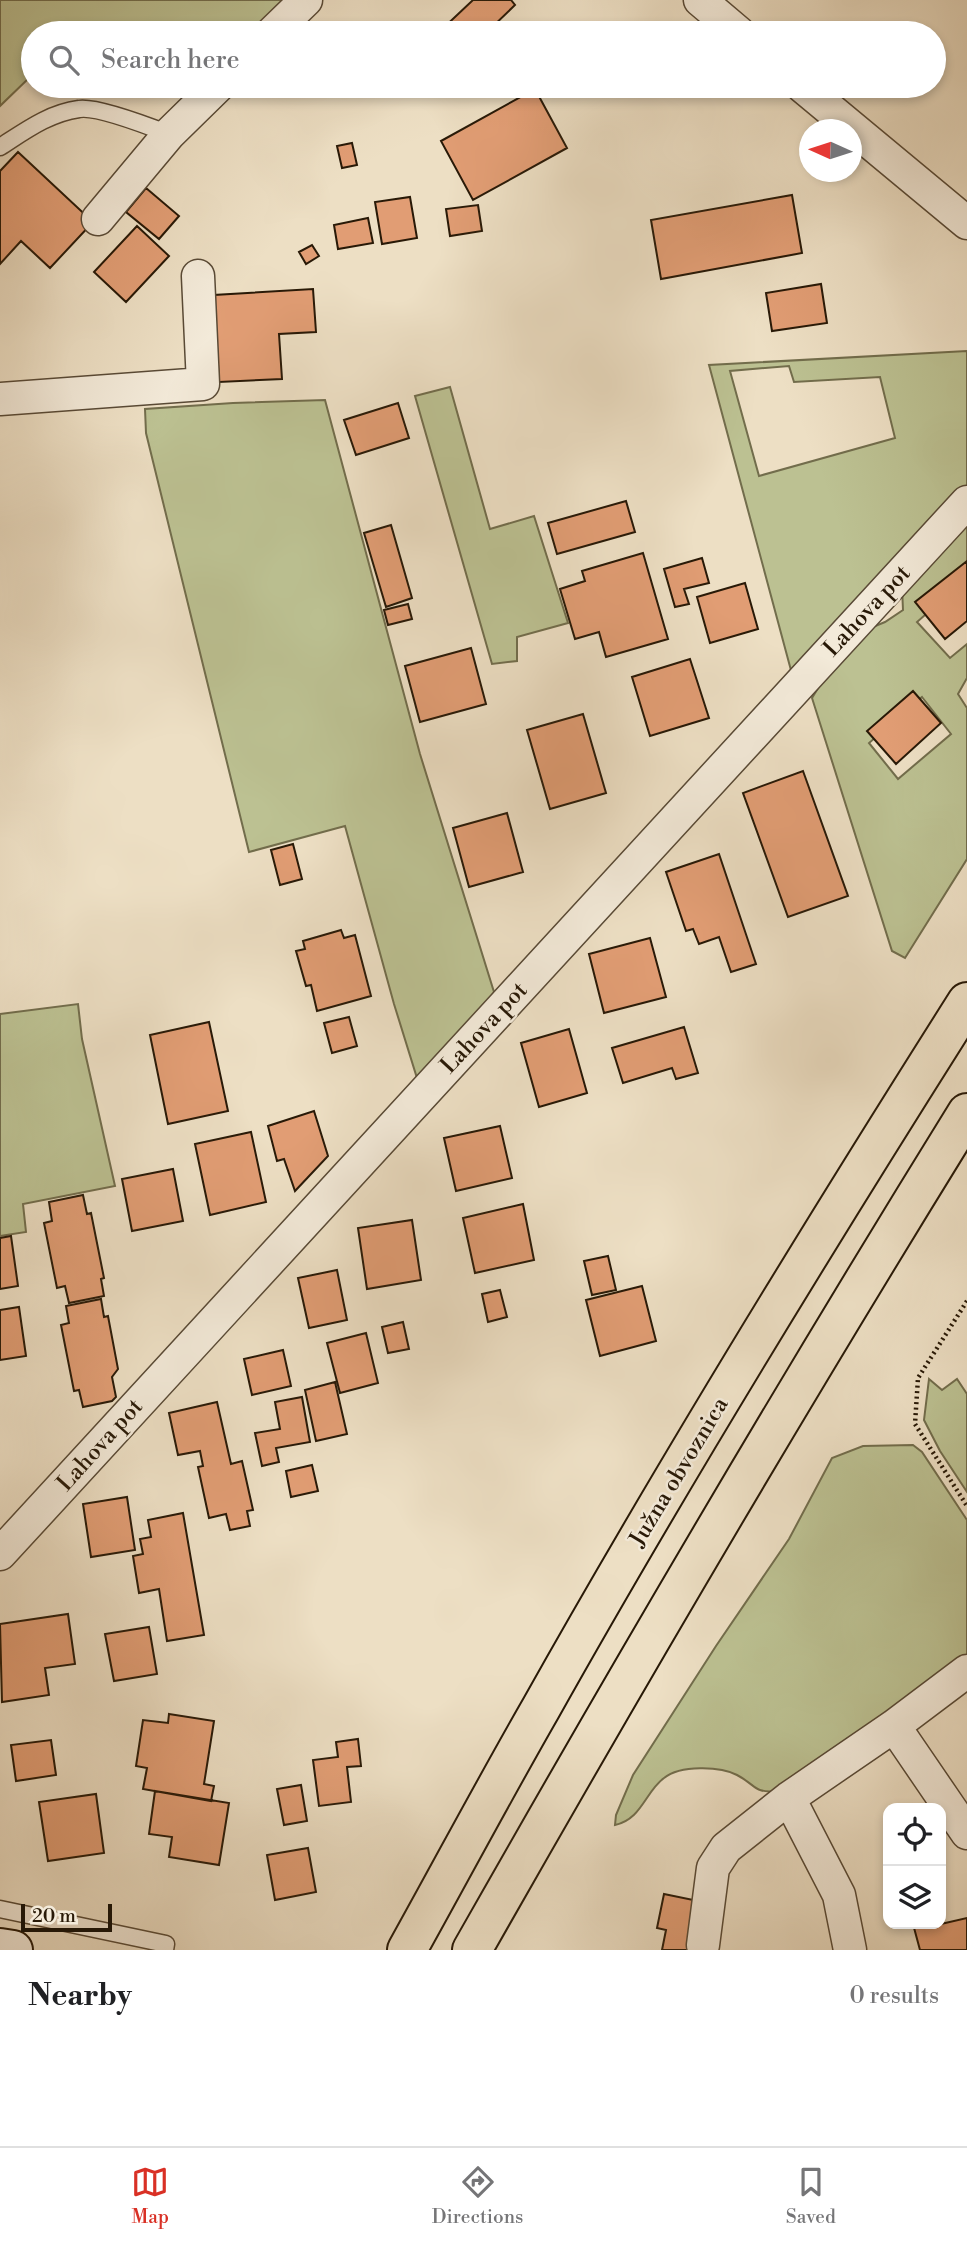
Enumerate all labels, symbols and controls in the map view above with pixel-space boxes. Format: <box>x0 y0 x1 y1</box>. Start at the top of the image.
search box <box>21 21 946 98</box>
icon: search <box>45 41 83 79</box>
text: Search here <box>101 44 240 76</box>
north arrow <box>799 119 862 182</box>
street label: Lahova pot <box>818 559 916 663</box>
street label: Lahova pot <box>435 976 533 1080</box>
street label: Južna obvoznica <box>623 1392 735 1553</box>
street label: Lahova pot <box>51 1393 149 1497</box>
map controls <box>883 1803 946 1929</box>
button: locate <box>883 1803 946 1866</box>
button: layers <box>883 1866 946 1929</box>
scale bar <box>21 1901 112 1933</box>
text: 20 m <box>32 1904 76 1928</box>
text: Nearby <box>28 1977 132 2015</box>
text: 0 results <box>849 1982 939 2010</box>
tab: Map <box>131 2163 169 2229</box>
tab: Directions <box>432 2163 523 2229</box>
tab: Saved <box>786 2163 836 2229</box>

